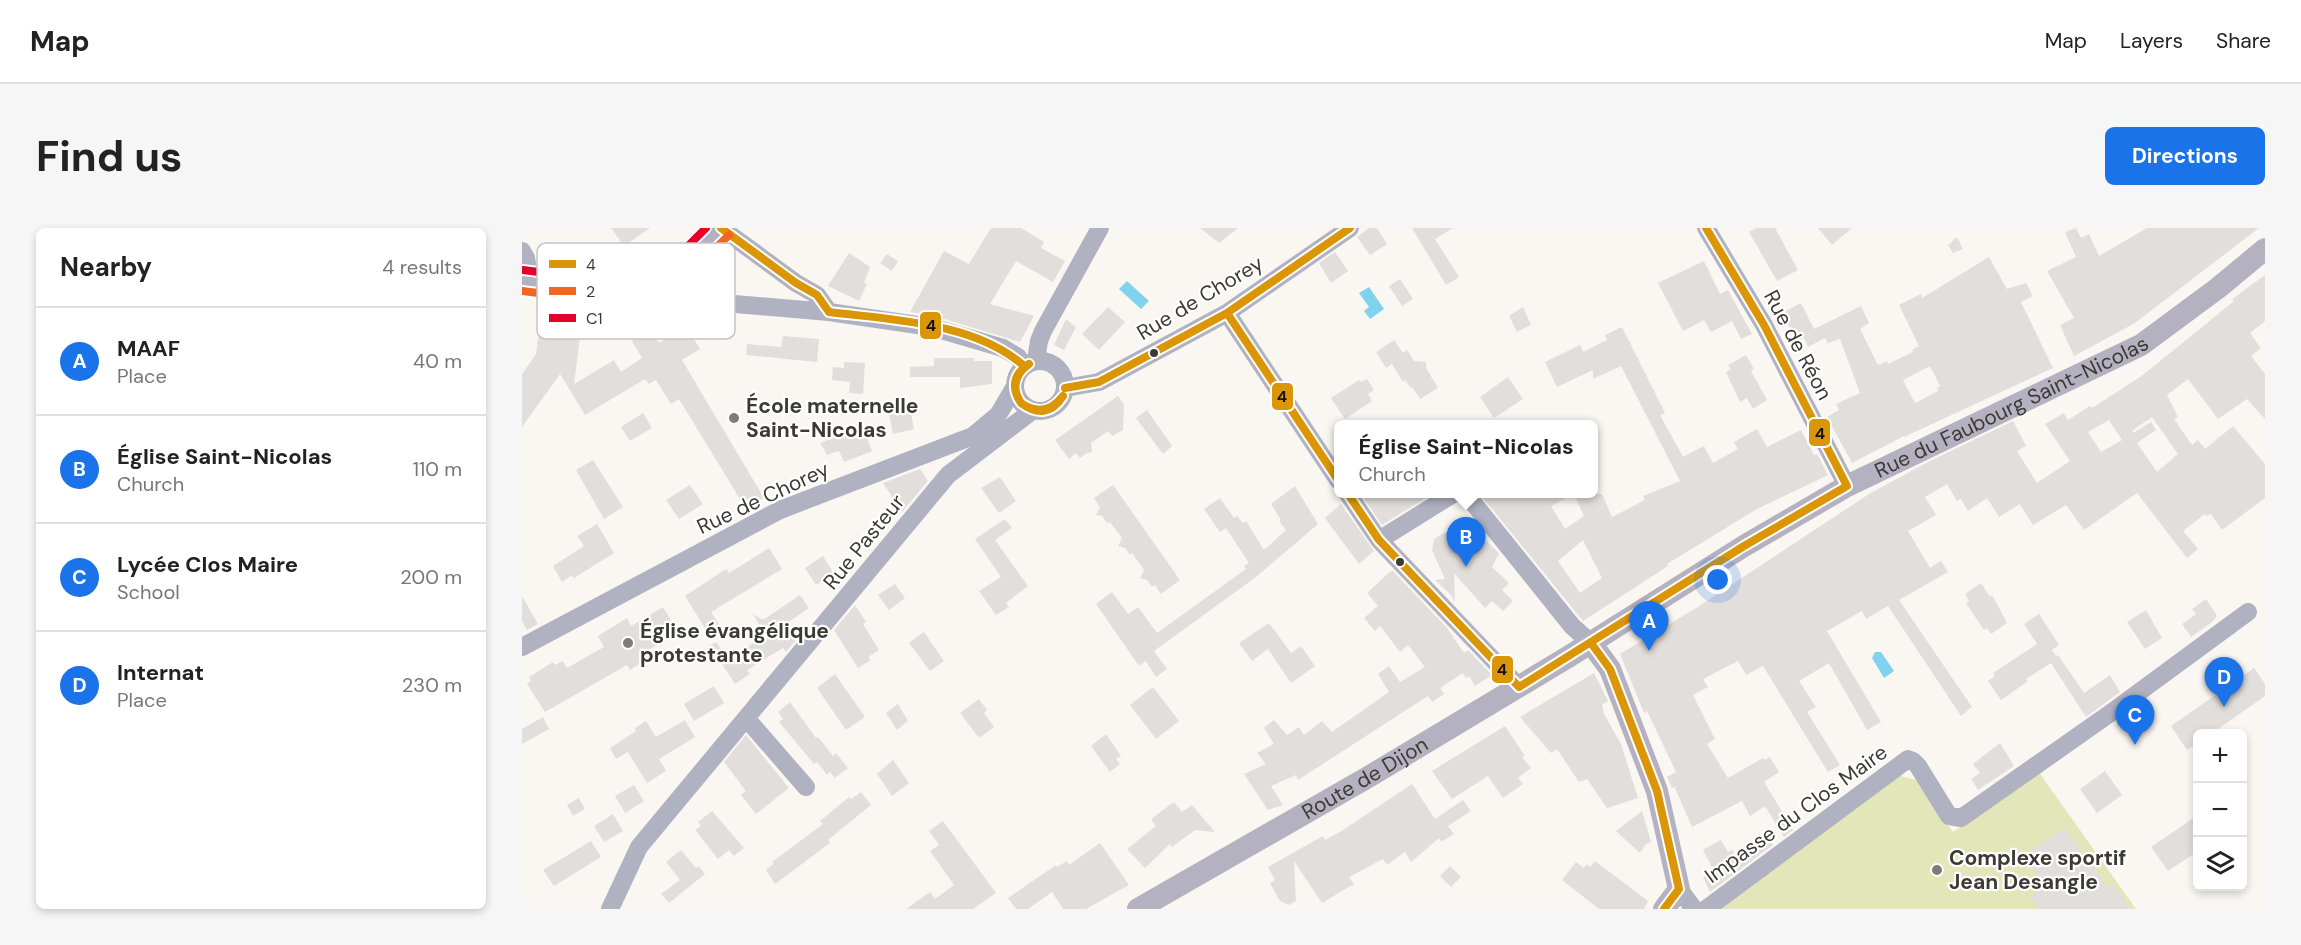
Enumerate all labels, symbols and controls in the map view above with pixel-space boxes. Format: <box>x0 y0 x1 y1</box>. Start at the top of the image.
text: Map <box>30 23 90 60</box>
text: Map <box>2045 27 2087 55</box>
text: Layers <box>2120 27 2183 55</box>
text: Share <box>2216 27 2271 55</box>
button: Directions <box>2105 127 2265 185</box>
text: Find us <box>36 129 182 184</box>
legend <box>537 243 735 339</box>
street label: Rue de Chorey <box>1132 249 1269 347</box>
text: Nearby <box>60 250 152 284</box>
text: 4 results <box>382 254 462 280</box>
text: 4 <box>586 254 596 275</box>
text: 2 <box>586 281 595 302</box>
street label: Rue de Réon <box>1757 285 1839 405</box>
text: C1 <box>586 308 602 329</box>
line badge: 4 <box>919 311 942 340</box>
text: 4 <box>926 315 936 336</box>
street label: Rue du Faubourg Saint-Nicolas <box>1870 330 2155 485</box>
text: MAAF <box>117 334 180 363</box>
unlabelled marker <box>1148 347 1160 359</box>
text: A <box>72 348 87 374</box>
text: 40 m <box>413 348 462 374</box>
text: Place <box>117 363 167 389</box>
line badge: 4 <box>1271 382 1294 411</box>
text: 4 <box>1277 386 1287 407</box>
place label: École maternelle Saint-Nicolas <box>746 392 918 444</box>
marker: École maternelle Saint-Nicolas <box>727 411 741 425</box>
line badge: 4 <box>1808 418 1831 447</box>
popup <box>1334 420 1598 498</box>
text: 4 <box>1815 423 1825 444</box>
text: Église Saint-Nicolas <box>1358 432 1574 461</box>
text: Église Saint-Nicolas <box>117 442 332 471</box>
street label: Rue de Chorey <box>692 455 834 541</box>
text: B <box>73 456 86 482</box>
text: 110 m <box>413 456 462 482</box>
text: Church <box>1358 461 1426 487</box>
text: Church <box>117 471 184 497</box>
street label: Rue Pasteur <box>817 488 911 595</box>
pin: B <box>1446 518 1486 567</box>
text: Lycée Clos Maire <box>117 550 298 579</box>
unlabelled marker <box>1394 556 1406 568</box>
text: C <box>72 564 87 590</box>
text: 200 m <box>400 564 462 590</box>
your location <box>1703 565 1732 594</box>
text: School <box>117 579 180 605</box>
pin: A <box>1630 602 1668 651</box>
place label: Église évangélique protestante <box>640 617 829 669</box>
marker: Église évangélique protestante <box>621 636 635 650</box>
line badge: 4 <box>1491 655 1514 684</box>
text: Internat <box>117 658 204 687</box>
pin: D <box>2204 658 2244 707</box>
text: 4 <box>1497 659 1507 680</box>
text: D <box>72 672 87 698</box>
text: 230 m <box>402 672 462 698</box>
text: Place <box>117 687 167 713</box>
pin: C <box>2116 696 2154 745</box>
map controls <box>2193 729 2247 891</box>
button: + <box>2193 729 2247 783</box>
street label: Route de Dijon <box>1297 730 1433 826</box>
street label: Impasse du Clos Maire <box>1699 738 1893 890</box>
button: − <box>2193 783 2247 837</box>
button: layers <box>2193 837 2247 891</box>
place label: Complexe sportif Jean Desangle <box>1949 844 2126 896</box>
marker: Complexe sportif Jean Desangle <box>1930 863 1944 877</box>

